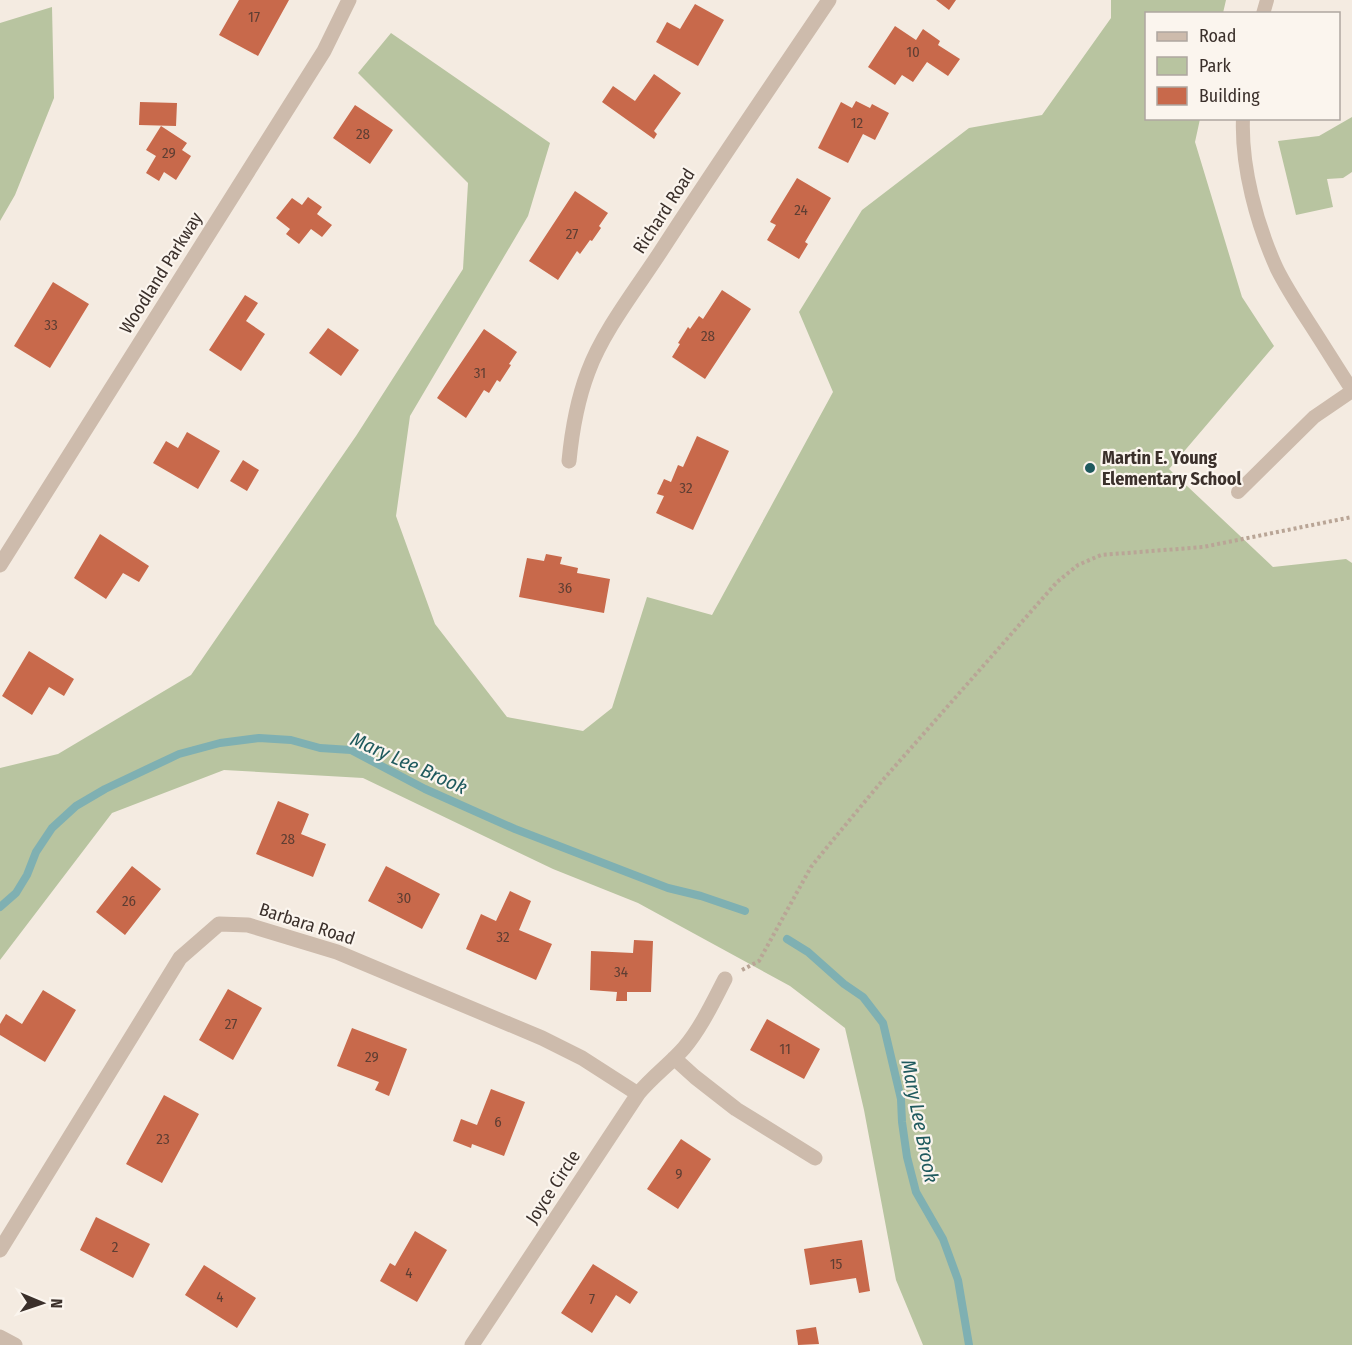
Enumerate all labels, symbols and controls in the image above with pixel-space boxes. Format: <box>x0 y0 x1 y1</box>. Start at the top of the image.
house number: 17 <box>248 8 260 26</box>
legend <box>1145 12 1340 120</box>
text: Road <box>1199 25 1236 47</box>
house number: 10 <box>906 43 920 61</box>
text: Park <box>1199 55 1232 77</box>
text: Building <box>1199 85 1260 107</box>
house number: 12 <box>851 114 864 132</box>
house number: 28 <box>356 125 370 143</box>
house number: 29 <box>162 144 176 162</box>
street label: Richard Road <box>628 164 700 258</box>
house number: 24 <box>794 201 808 219</box>
street label: Woodland Parkway <box>115 208 207 338</box>
house number: 27 <box>566 225 578 243</box>
house number: 33 <box>44 316 58 334</box>
house number: 28 <box>701 327 715 345</box>
house number: 31 <box>474 364 486 382</box>
place label: Martin E. Young Elementary School <box>1102 447 1241 490</box>
marker: Martin E. Young Elementary School <box>1083 461 1097 475</box>
house number: 32 <box>679 479 693 497</box>
house number: 36 <box>558 579 572 597</box>
water label: Mary Lee Brook <box>347 727 471 799</box>
house number: 28 <box>281 830 295 848</box>
house number: 30 <box>397 889 411 907</box>
house number: 26 <box>122 892 136 910</box>
street label: Barbara Road <box>256 898 358 950</box>
house number: 32 <box>496 928 510 946</box>
house number: 34 <box>614 963 628 981</box>
house number: 27 <box>225 1015 237 1033</box>
house number: 11 <box>779 1040 791 1058</box>
house number: 29 <box>365 1048 379 1066</box>
water label: Mary Lee Brook <box>896 1057 944 1185</box>
house number: 6 <box>494 1113 502 1131</box>
house number: 23 <box>156 1130 170 1148</box>
street label: Joyce Circle <box>521 1146 585 1228</box>
house number: 9 <box>675 1165 683 1183</box>
house number: 2 <box>112 1238 119 1256</box>
house number: 15 <box>830 1255 842 1273</box>
house number: 4 <box>405 1264 413 1282</box>
north arrow <box>12 1273 72 1333</box>
house number: 4 <box>216 1288 224 1306</box>
house number: 7 <box>589 1290 595 1308</box>
text: N <box>47 1298 66 1309</box>

